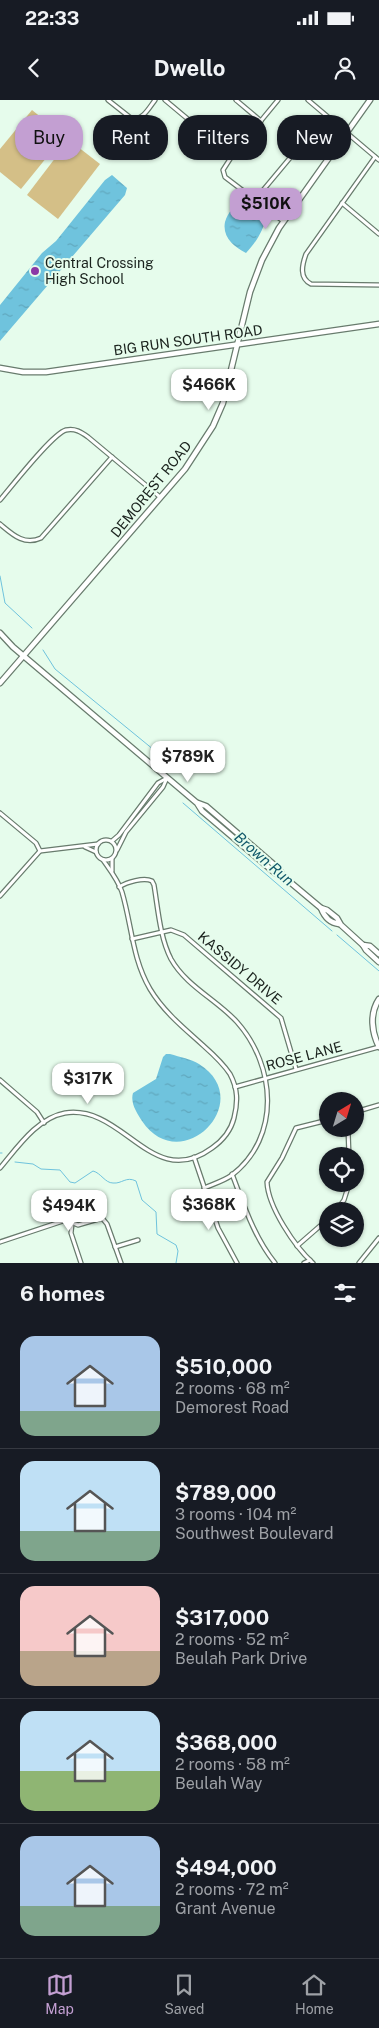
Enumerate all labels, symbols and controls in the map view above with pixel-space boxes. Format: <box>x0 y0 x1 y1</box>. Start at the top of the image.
text: 22:33 <box>25 7 79 29</box>
icon: back <box>20 54 48 82</box>
icon: person <box>331 54 359 82</box>
text: Dwello <box>154 55 225 81</box>
chip: Buy <box>15 115 83 160</box>
chip: Rent <box>93 115 168 160</box>
chip: Filters <box>178 115 267 160</box>
chip: New <box>277 115 351 160</box>
pin: $510K <box>231 188 301 230</box>
text: $510K <box>241 194 291 213</box>
place label: Central Crossing High School <box>45 255 154 287</box>
marker: Central Crossing High School <box>29 265 41 277</box>
street label: BIG RUN SOUTH ROAD <box>112 322 264 358</box>
pin: $466K <box>174 368 244 411</box>
text: $466K <box>182 375 236 394</box>
street label: DEMOREST ROAD <box>107 438 195 540</box>
pin: $789K <box>153 740 223 783</box>
text: $789K <box>161 747 215 766</box>
water label: Brown Run <box>231 828 297 889</box>
street label: KASSIDY DRIVE <box>195 928 285 1008</box>
street label: ROSE LANE <box>264 1038 344 1074</box>
pin: $317K <box>53 1062 123 1105</box>
text: $317K <box>63 1069 113 1088</box>
north arrow <box>319 1092 364 1138</box>
map controls <box>319 1092 364 1247</box>
button: locate <box>319 1147 364 1192</box>
pin: $368K <box>174 1188 244 1231</box>
pin: $494K <box>34 1190 104 1232</box>
text: $368K <box>182 1195 236 1214</box>
text: $494K <box>42 1196 96 1215</box>
button: layers <box>319 1202 364 1247</box>
icon: filters <box>331 1279 359 1307</box>
text: 6 homes <box>20 1281 105 1306</box>
text: $510,000 <box>175 1354 272 1379</box>
icon: home <box>60 1356 120 1416</box>
text: 2 rooms · 68 m² <box>175 1379 290 1398</box>
text: Demorest Road <box>175 1398 289 1417</box>
text: $789,000 <box>175 1480 276 1505</box>
icon: home <box>60 1481 120 1541</box>
text: 3 rooms · 104 m² <box>175 1505 296 1524</box>
text: Southwest Boulevard <box>175 1524 334 1543</box>
text: $317,000 <box>175 1605 269 1630</box>
icon: home <box>60 1606 120 1666</box>
text: 2 rooms · 52 m² <box>175 1630 289 1649</box>
text: Beulah Park Drive <box>175 1649 307 1668</box>
text: $368,000 <box>175 1730 277 1755</box>
icon: home <box>60 1731 120 1791</box>
text: 2 rooms · 58 m² <box>175 1755 290 1774</box>
text: Beulah Way <box>175 1774 262 1793</box>
text: $494,000 <box>175 1855 277 1880</box>
icon: home <box>60 1856 120 1916</box>
text: 2 rooms · 72 m² <box>175 1880 289 1899</box>
text: Grant Avenue <box>175 1899 276 1918</box>
tab: Map <box>45 1971 74 2017</box>
tab: Saved <box>164 1971 204 2017</box>
tab: Home <box>295 1971 334 2017</box>

